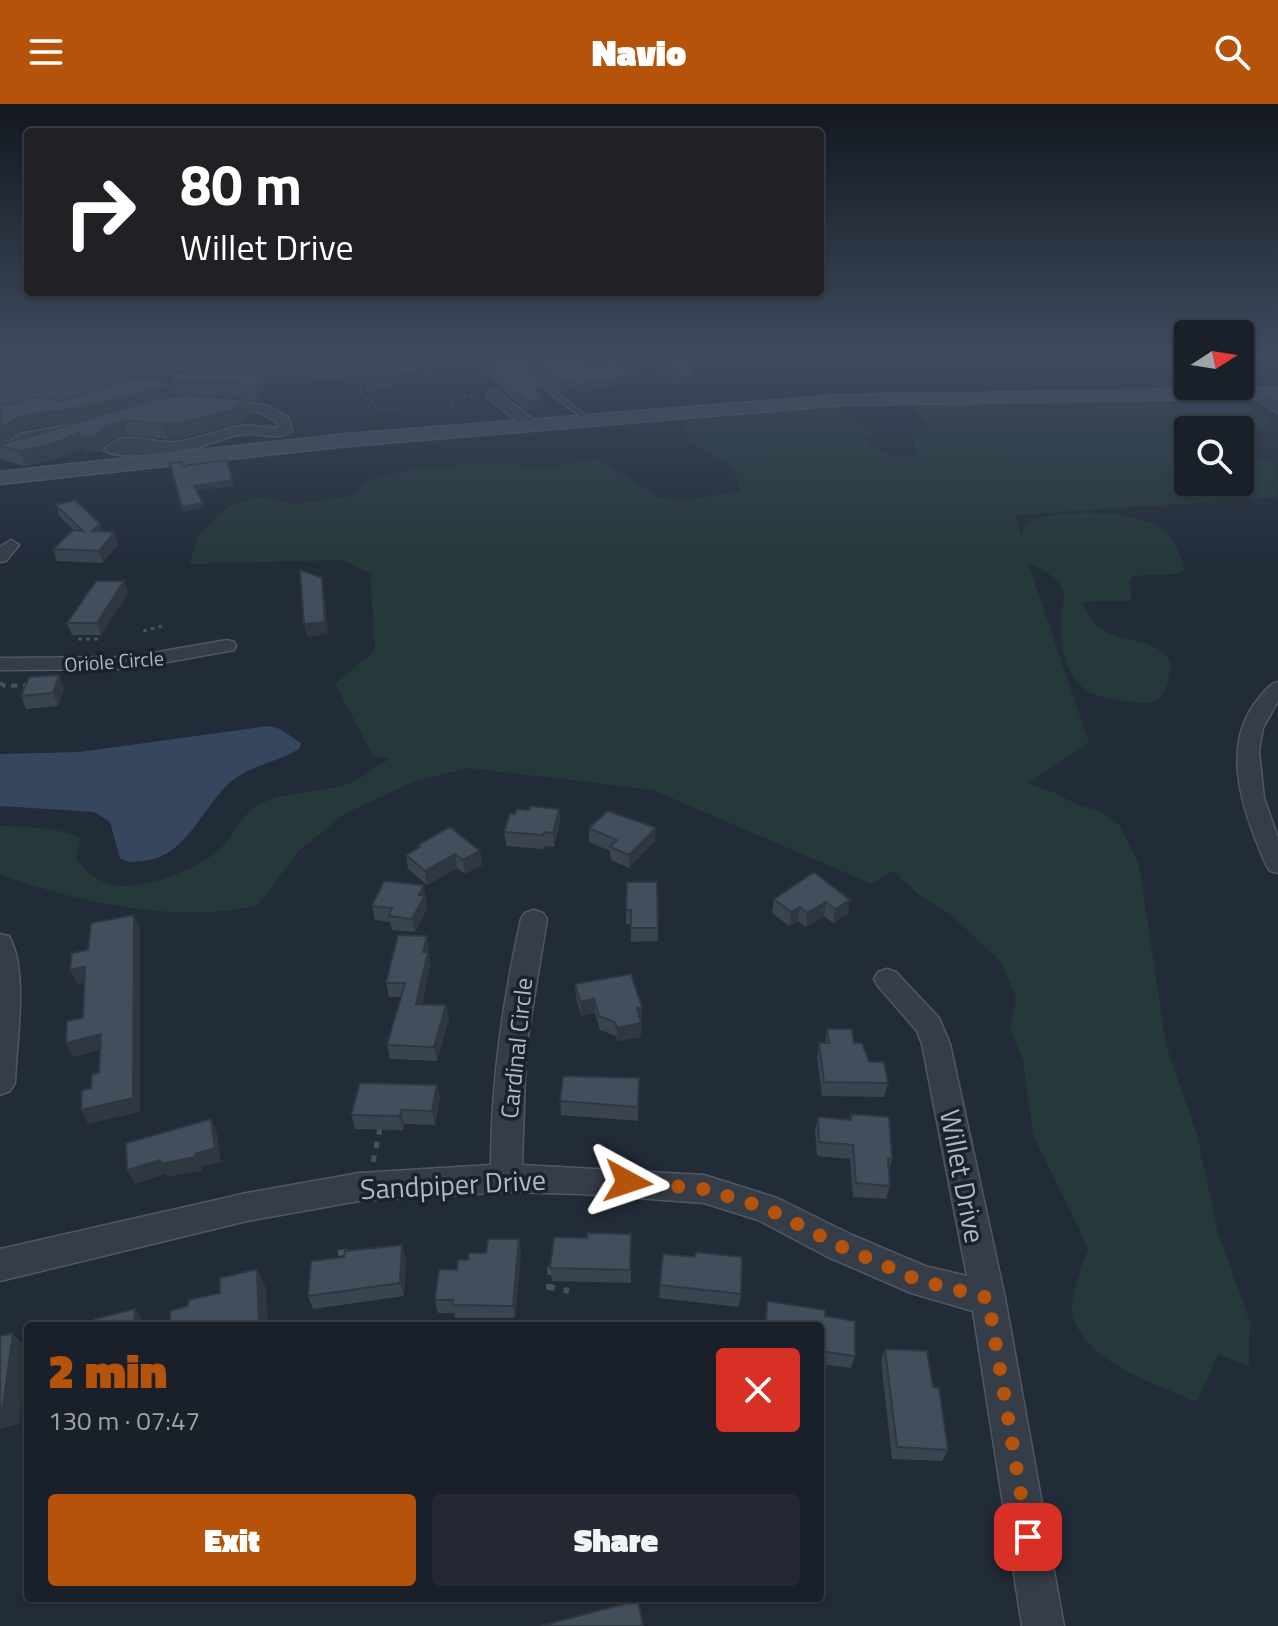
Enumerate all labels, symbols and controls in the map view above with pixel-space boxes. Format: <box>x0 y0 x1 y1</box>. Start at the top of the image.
text: Navio <box>592 25 686 80</box>
icon: menu <box>24 30 68 74</box>
icon: search <box>1210 30 1254 74</box>
text: 80 m <box>180 142 302 227</box>
icon: right <box>48 160 152 264</box>
text: Willet Drive <box>180 219 354 274</box>
north arrow <box>1174 320 1254 400</box>
map controls <box>1174 320 1254 496</box>
button: search <box>1174 416 1254 496</box>
street label: Oriole Circle <box>63 642 165 680</box>
street label: Cardinal Circle <box>491 976 541 1120</box>
street label: Willet Drive <box>929 1106 997 1246</box>
position arrow <box>586 1140 670 1224</box>
street label: Sandpiper Drive <box>359 1158 547 1210</box>
text: 2 min <box>48 1334 167 1407</box>
button: close <box>716 1348 800 1432</box>
text: 130 m · 07:47 <box>48 1401 200 1440</box>
button: Exit <box>48 1494 416 1586</box>
button: Share <box>432 1494 800 1586</box>
pin <box>994 1503 1062 1571</box>
icon: arrive <box>1006 1515 1050 1559</box>

